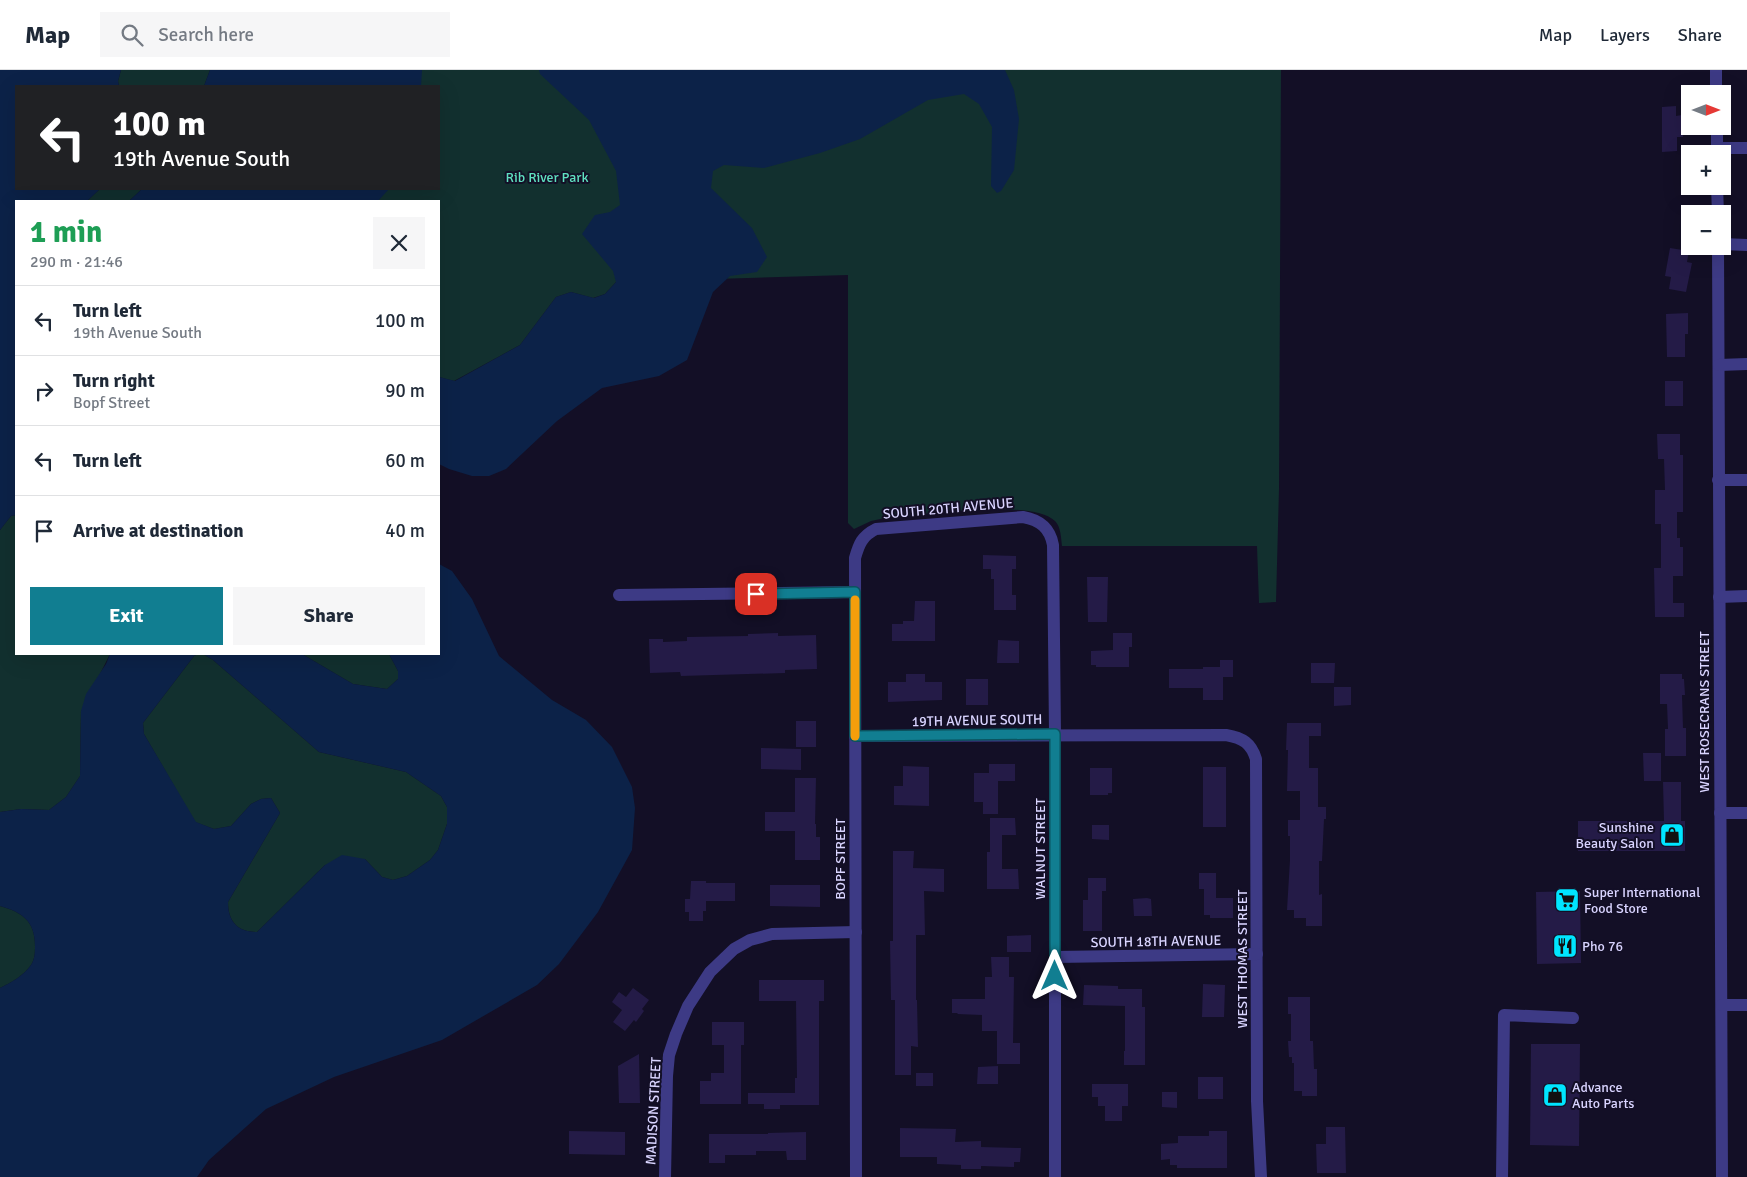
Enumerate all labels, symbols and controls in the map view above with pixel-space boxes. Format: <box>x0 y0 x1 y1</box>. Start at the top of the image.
search box <box>100 12 450 57</box>
text: Map <box>25 20 70 50</box>
icon: search <box>118 21 146 49</box>
text: Search here <box>158 23 254 47</box>
text: Map <box>1539 24 1572 46</box>
text: Layers <box>1600 24 1650 46</box>
text: Share <box>1678 24 1722 46</box>
north arrow <box>1681 85 1731 135</box>
map controls <box>1681 85 1731 255</box>
text: 100 m <box>113 102 206 145</box>
icon: left <box>30 105 95 170</box>
text: 19th Avenue South <box>113 145 290 172</box>
button: + <box>1681 145 1731 195</box>
park label: Rib River Park <box>505 169 589 186</box>
button: − <box>1681 205 1731 255</box>
text: 1 min <box>30 214 102 251</box>
button: close <box>373 217 425 269</box>
text: 290 m · 21:46 <box>30 252 123 272</box>
text: Turn left <box>73 299 142 323</box>
icon: left <box>30 307 58 335</box>
text: 100 m <box>375 309 425 333</box>
text: 19th Avenue South <box>73 323 202 343</box>
text: Turn right <box>73 369 155 393</box>
icon: right <box>30 377 58 405</box>
text: 90 m <box>385 379 425 403</box>
text: Bopf Street <box>73 393 150 413</box>
icon: left <box>30 447 58 475</box>
text: Turn left <box>73 449 142 473</box>
text: 60 m <box>385 449 425 473</box>
street label: SOUTH 20TH AVENUE <box>882 494 1014 523</box>
icon: arrive <box>30 517 58 545</box>
text: Arrive at destination <box>73 519 244 543</box>
text: 40 m <box>385 519 425 543</box>
pin <box>735 573 777 615</box>
icon: arrive <box>742 580 770 608</box>
button: Exit <box>30 587 223 645</box>
button: Share <box>233 587 425 645</box>
street label: WEST ROSECRANS STREET <box>1696 631 1713 793</box>
street label: 19TH AVENUE SOUTH <box>911 711 1043 730</box>
street label: WALNUT STREET <box>1032 798 1049 900</box>
street label: BOPF STREET <box>832 818 849 900</box>
place label: Sunshine Beauty Salon <box>1575 819 1654 852</box>
shop icon: Sunshine Beauty Salon <box>1659 822 1685 848</box>
place label: Super International Food Store <box>1584 884 1700 917</box>
supermarket icon: Super International Food Store <box>1554 887 1580 913</box>
street label: WEST THOMAS STREET <box>1234 889 1251 1028</box>
street label: SOUTH 18TH AVENUE <box>1090 932 1222 951</box>
restaurant icon: Pho 76 <box>1552 933 1578 959</box>
place label: Pho 76 <box>1582 938 1623 955</box>
position arrow <box>1028 949 1080 1001</box>
street label: MADISON STREET <box>642 1057 665 1165</box>
place label: Advance Auto Parts <box>1572 1079 1634 1112</box>
shop icon: Advance Auto Parts <box>1542 1082 1568 1108</box>

